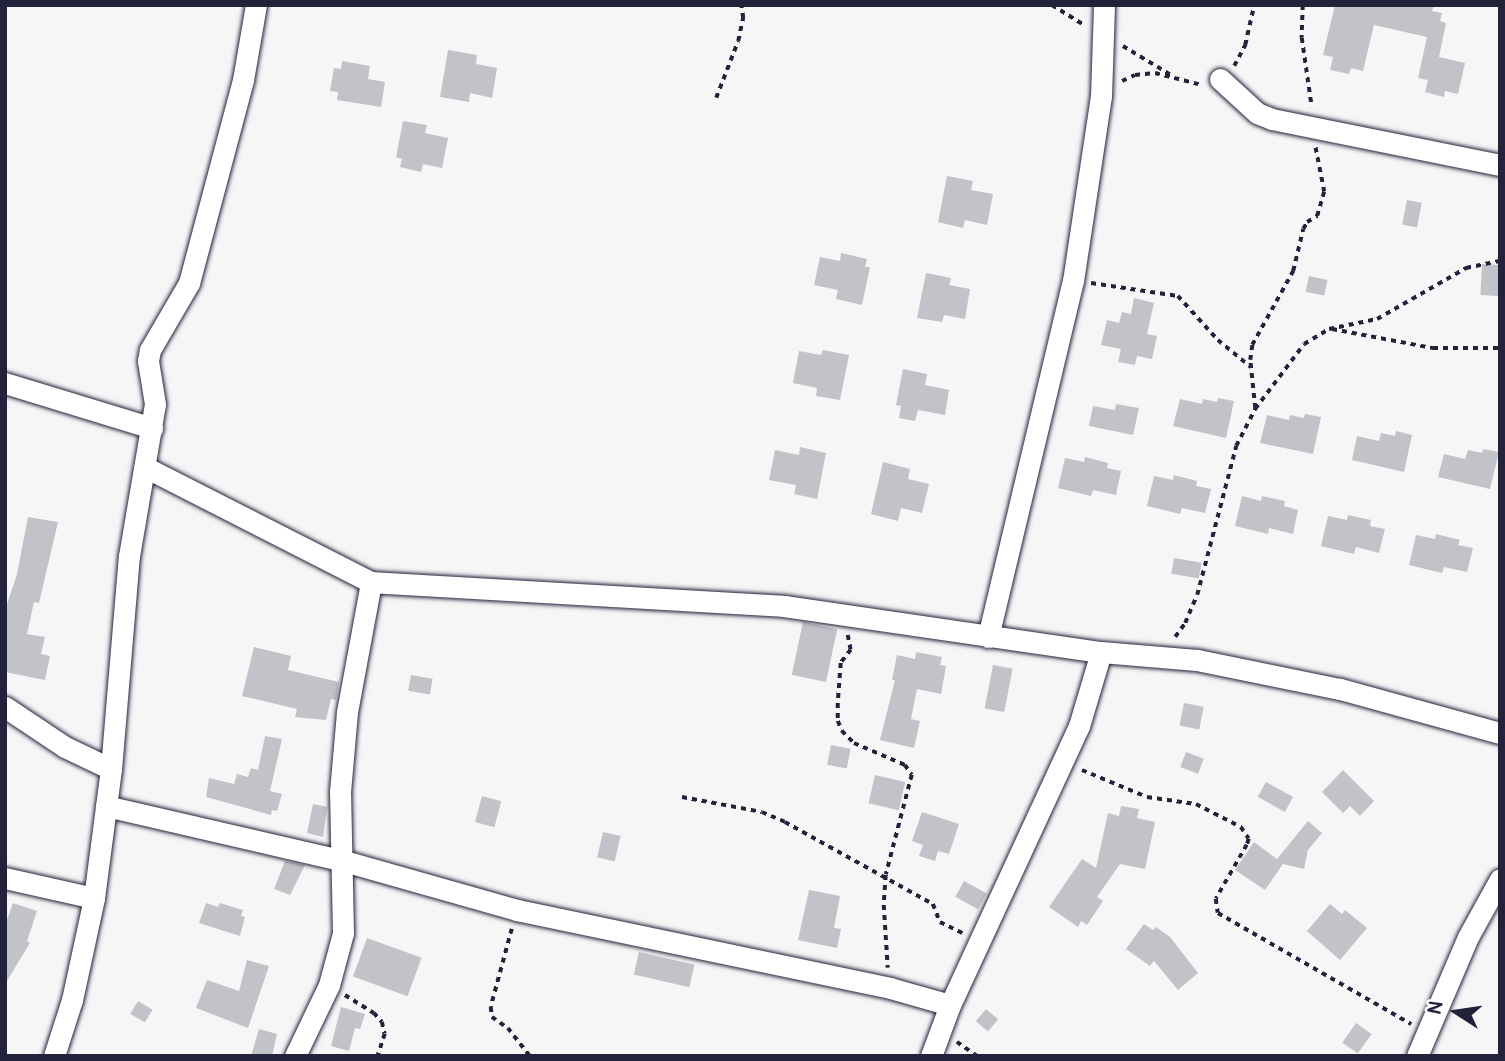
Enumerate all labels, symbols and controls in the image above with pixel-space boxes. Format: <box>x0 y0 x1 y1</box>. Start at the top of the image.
north arrow <box>1421 977 1491 1047</box>
text: N <box>1422 999 1449 1016</box>

